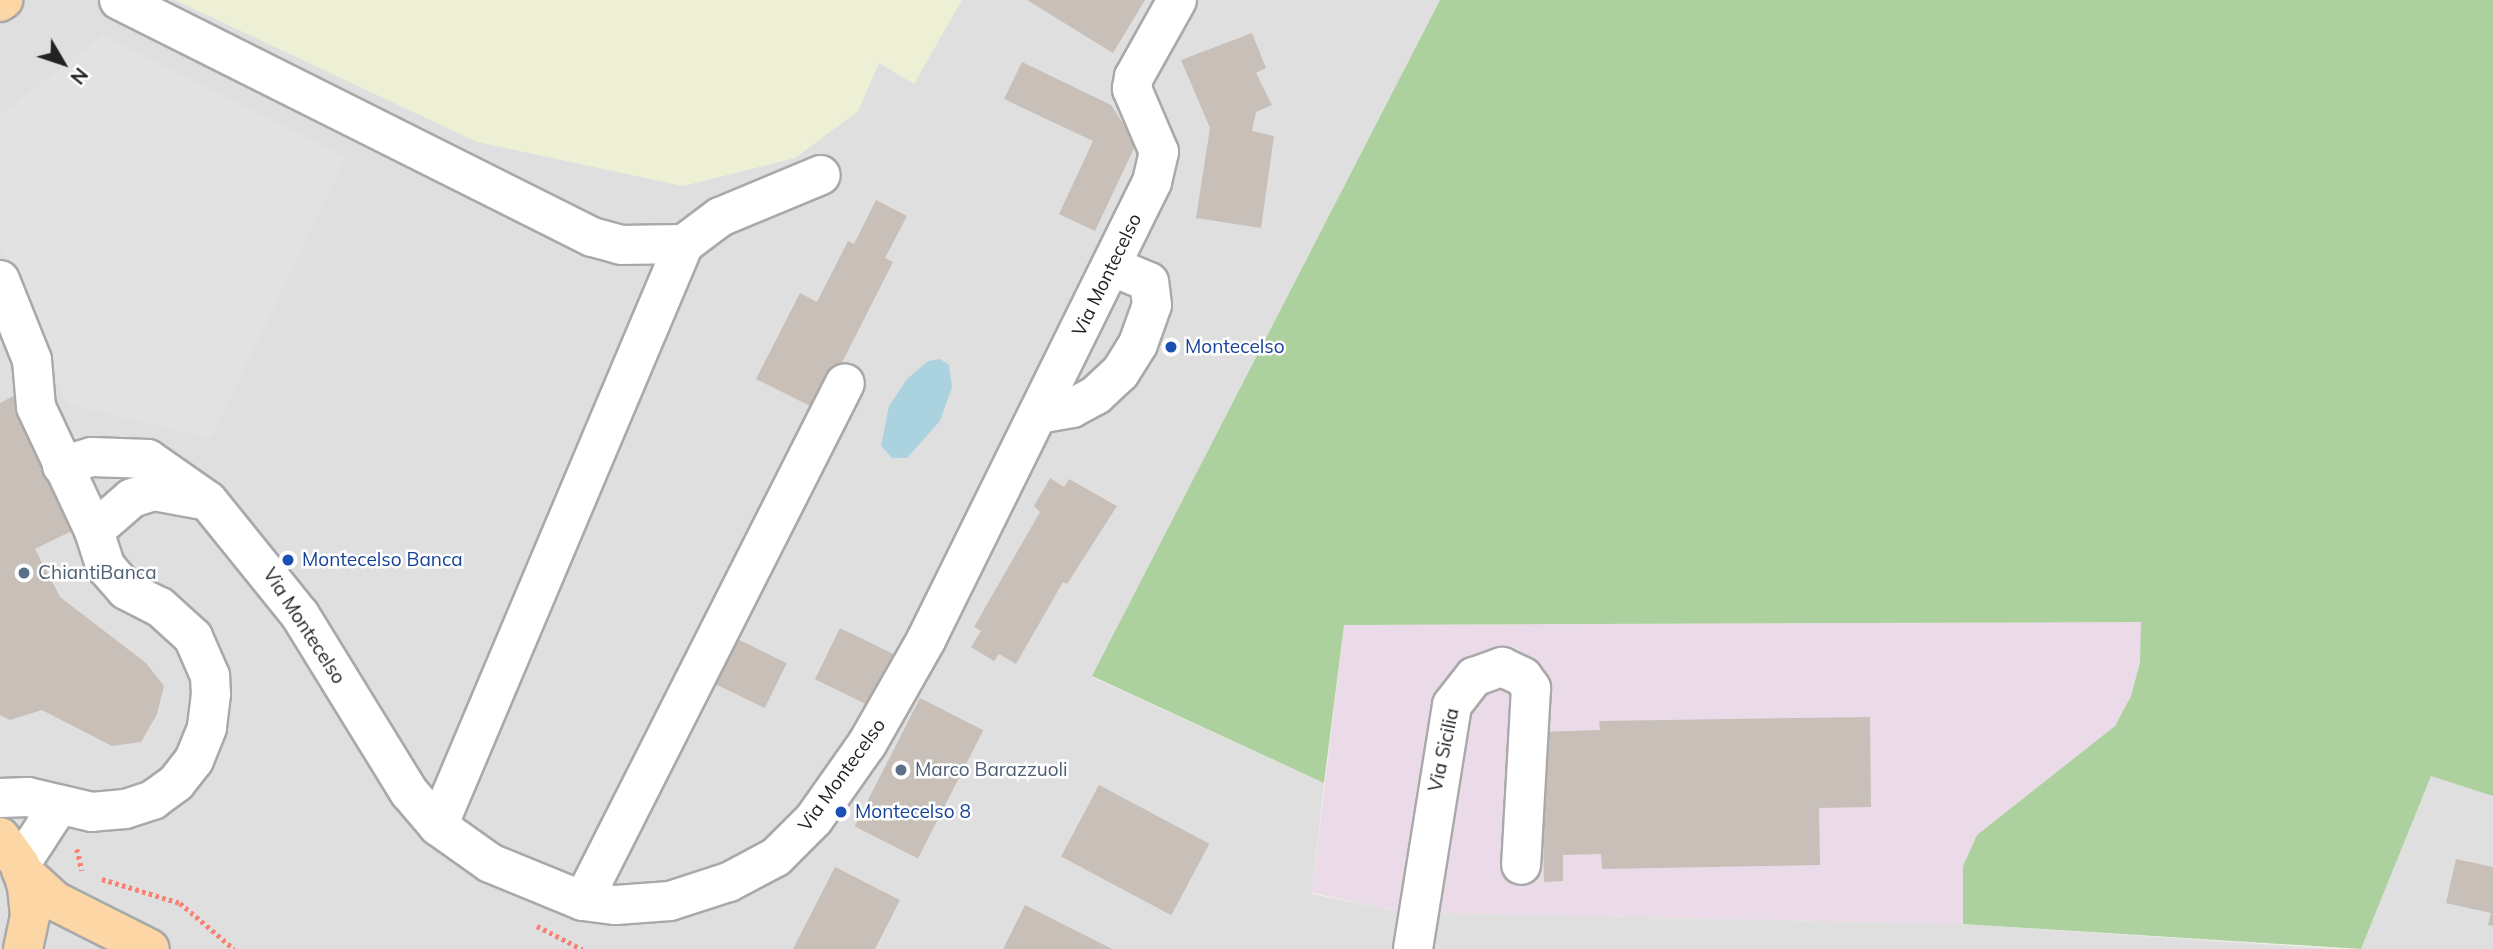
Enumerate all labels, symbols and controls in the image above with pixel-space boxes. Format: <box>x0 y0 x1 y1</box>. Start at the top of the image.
north arrow <box>28 28 98 98</box>
text: N <box>65 63 93 89</box>
street label: Via Montecelso <box>1067 210 1147 340</box>
place label: Montecelso <box>1185 336 1285 358</box>
marker: Montecelso <box>1163 339 1179 355</box>
place label: Montecelso Banca <box>302 549 463 571</box>
marker: Montecelso Banca <box>280 552 296 568</box>
place label: ChiantiBanca <box>38 562 157 584</box>
street label: Via Montecelso <box>258 564 350 688</box>
marker: ChiantiBanca <box>16 565 32 581</box>
street label: Via Sicilia <box>1424 706 1464 794</box>
street label: Via Montecelso <box>793 714 891 836</box>
place label: Marco Barazzuoli <box>915 759 1068 781</box>
marker: Marco Barazzuoli <box>893 762 909 778</box>
place label: Montecelso 8 <box>855 801 971 823</box>
marker: Montecelso 8 <box>833 804 849 820</box>

